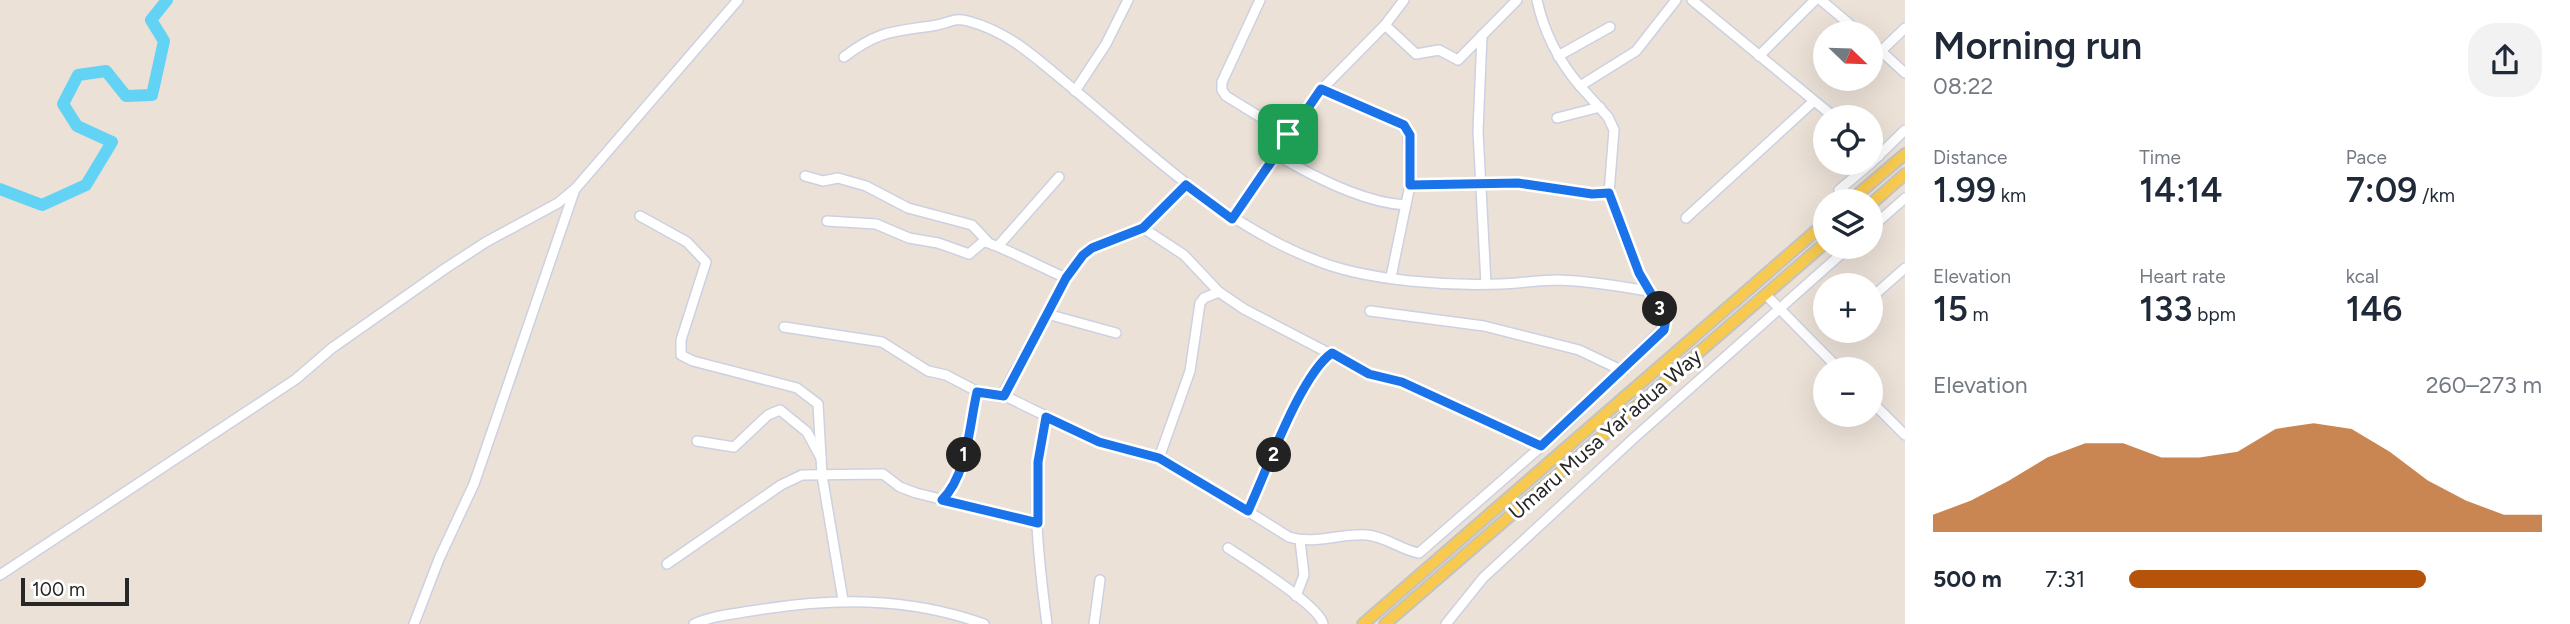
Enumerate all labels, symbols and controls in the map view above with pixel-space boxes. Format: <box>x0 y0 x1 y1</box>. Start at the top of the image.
north arrow <box>1813 21 1883 91</box>
map controls <box>1813 21 1883 427</box>
text: Morning run <box>1933 23 2142 69</box>
button: share <box>2468 23 2542 97</box>
text: 08:22 <box>1933 72 1993 100</box>
pin <box>1258 104 1318 164</box>
button: locate <box>1813 105 1883 175</box>
icon: arrive <box>1269 115 1307 153</box>
text: Distance <box>1933 146 2007 169</box>
text: Time <box>2139 146 2181 169</box>
text: Pace <box>2346 146 2387 169</box>
text: 1.99 <box>1933 169 1996 211</box>
text: 14:14 <box>2139 169 2223 211</box>
text: 7:09 <box>2346 169 2417 211</box>
text: km <box>1996 184 2026 207</box>
text: /km <box>2417 184 2455 207</box>
button: layers <box>1813 189 1883 259</box>
text: Elevation <box>1933 265 2011 288</box>
text: Heart rate <box>2139 265 2226 288</box>
text: kcal <box>2346 265 2379 288</box>
button: + <box>1813 273 1883 343</box>
text: 15 <box>1933 288 1968 330</box>
text: 133 <box>2139 288 2193 330</box>
text: 146 <box>2346 288 2402 330</box>
pin: 3 <box>1642 292 1678 326</box>
text: 3 <box>1654 297 1665 320</box>
text: m <box>1968 303 1989 326</box>
text: bpm <box>2193 303 2236 326</box>
street label: Umaru Musa Yar'adua Way <box>1503 343 1707 525</box>
button: − <box>1813 357 1883 427</box>
text: Elevation <box>1933 371 2028 399</box>
text: 260–273 m <box>2426 371 2542 399</box>
pin: 1 <box>946 438 982 472</box>
pin: 2 <box>1256 438 1292 472</box>
text: 1 <box>959 443 968 466</box>
text: 2 <box>1268 443 1279 466</box>
text: 500 m <box>1933 565 2002 593</box>
text: 7:31 <box>2045 565 2085 593</box>
scale bar <box>21 575 130 607</box>
text: 100 m <box>32 578 85 601</box>

